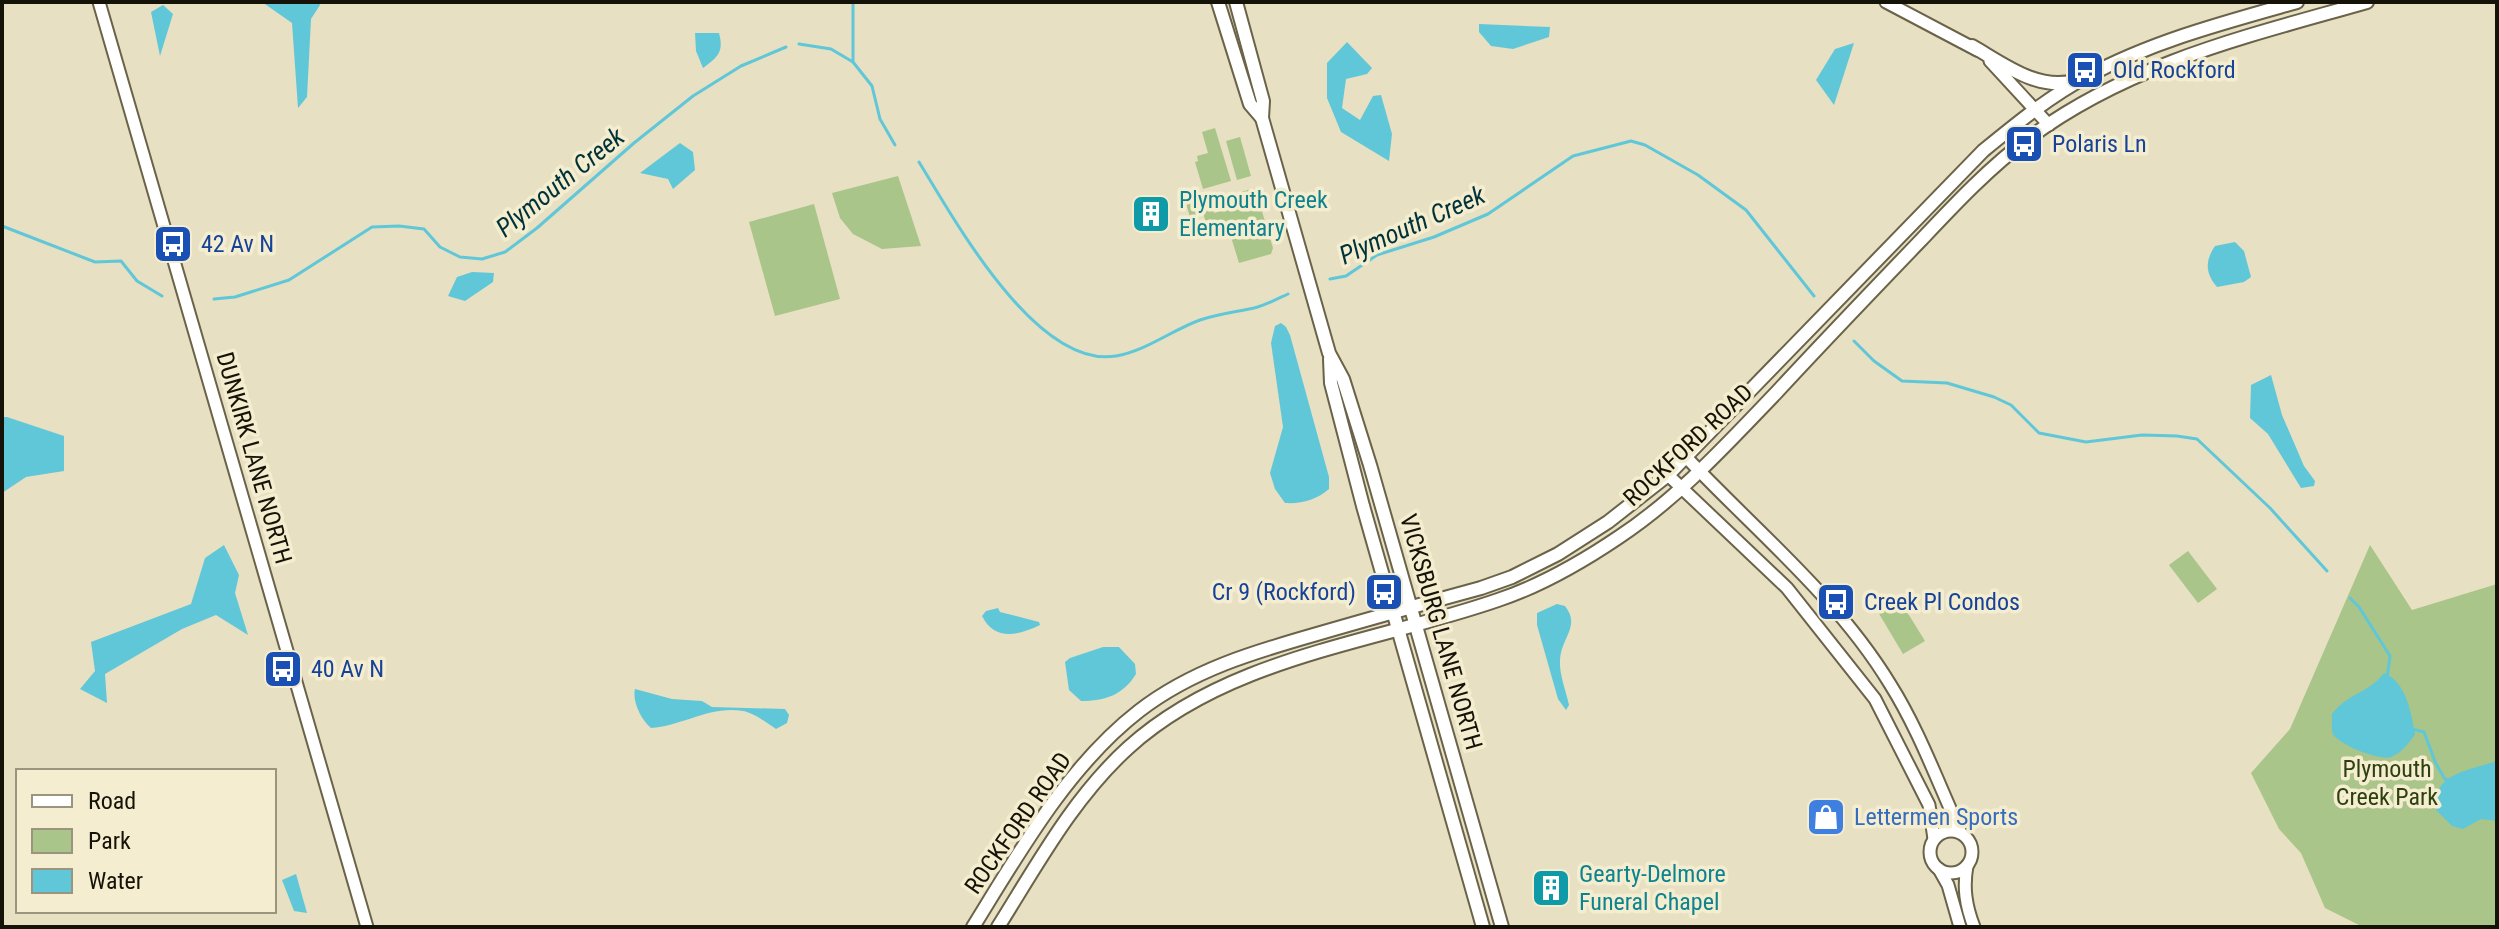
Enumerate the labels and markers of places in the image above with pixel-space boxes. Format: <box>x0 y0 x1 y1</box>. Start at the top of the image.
bus stop icon: Old Rockford <box>2064 49 2106 91</box>
place label: Old Rockford <box>2113 56 2236 84</box>
bus stop icon: Polaris Ln <box>2003 123 2045 165</box>
place label: Polaris Ln <box>2052 130 2147 158</box>
place label: Plymouth Creek Elementary <box>1179 186 1328 242</box>
building icon: Plymouth Creek Elementary <box>1130 193 1172 235</box>
bus stop icon: 42 Av N <box>152 223 194 265</box>
place label: 42 Av N <box>201 230 274 258</box>
bus stop icon: Cr 9 (Rockford) <box>1363 571 1405 613</box>
place label: Cr 9 (Rockford) <box>1212 578 1356 606</box>
bus stop icon: Creek Pl Condos <box>1815 581 1857 623</box>
place label: Creek Pl Condos <box>1864 588 2020 616</box>
bus stop icon: 40 Av N <box>262 648 304 690</box>
place label: 40 Av N <box>311 655 384 683</box>
shop icon: Lettermen Sports <box>1805 796 1847 838</box>
place label: Lettermen Sports <box>1854 803 2018 831</box>
place label: Gearty-Delmore Funeral Chapel <box>1579 860 1726 916</box>
building icon: Gearty-Delmore Funeral Chapel <box>1530 867 1572 909</box>

